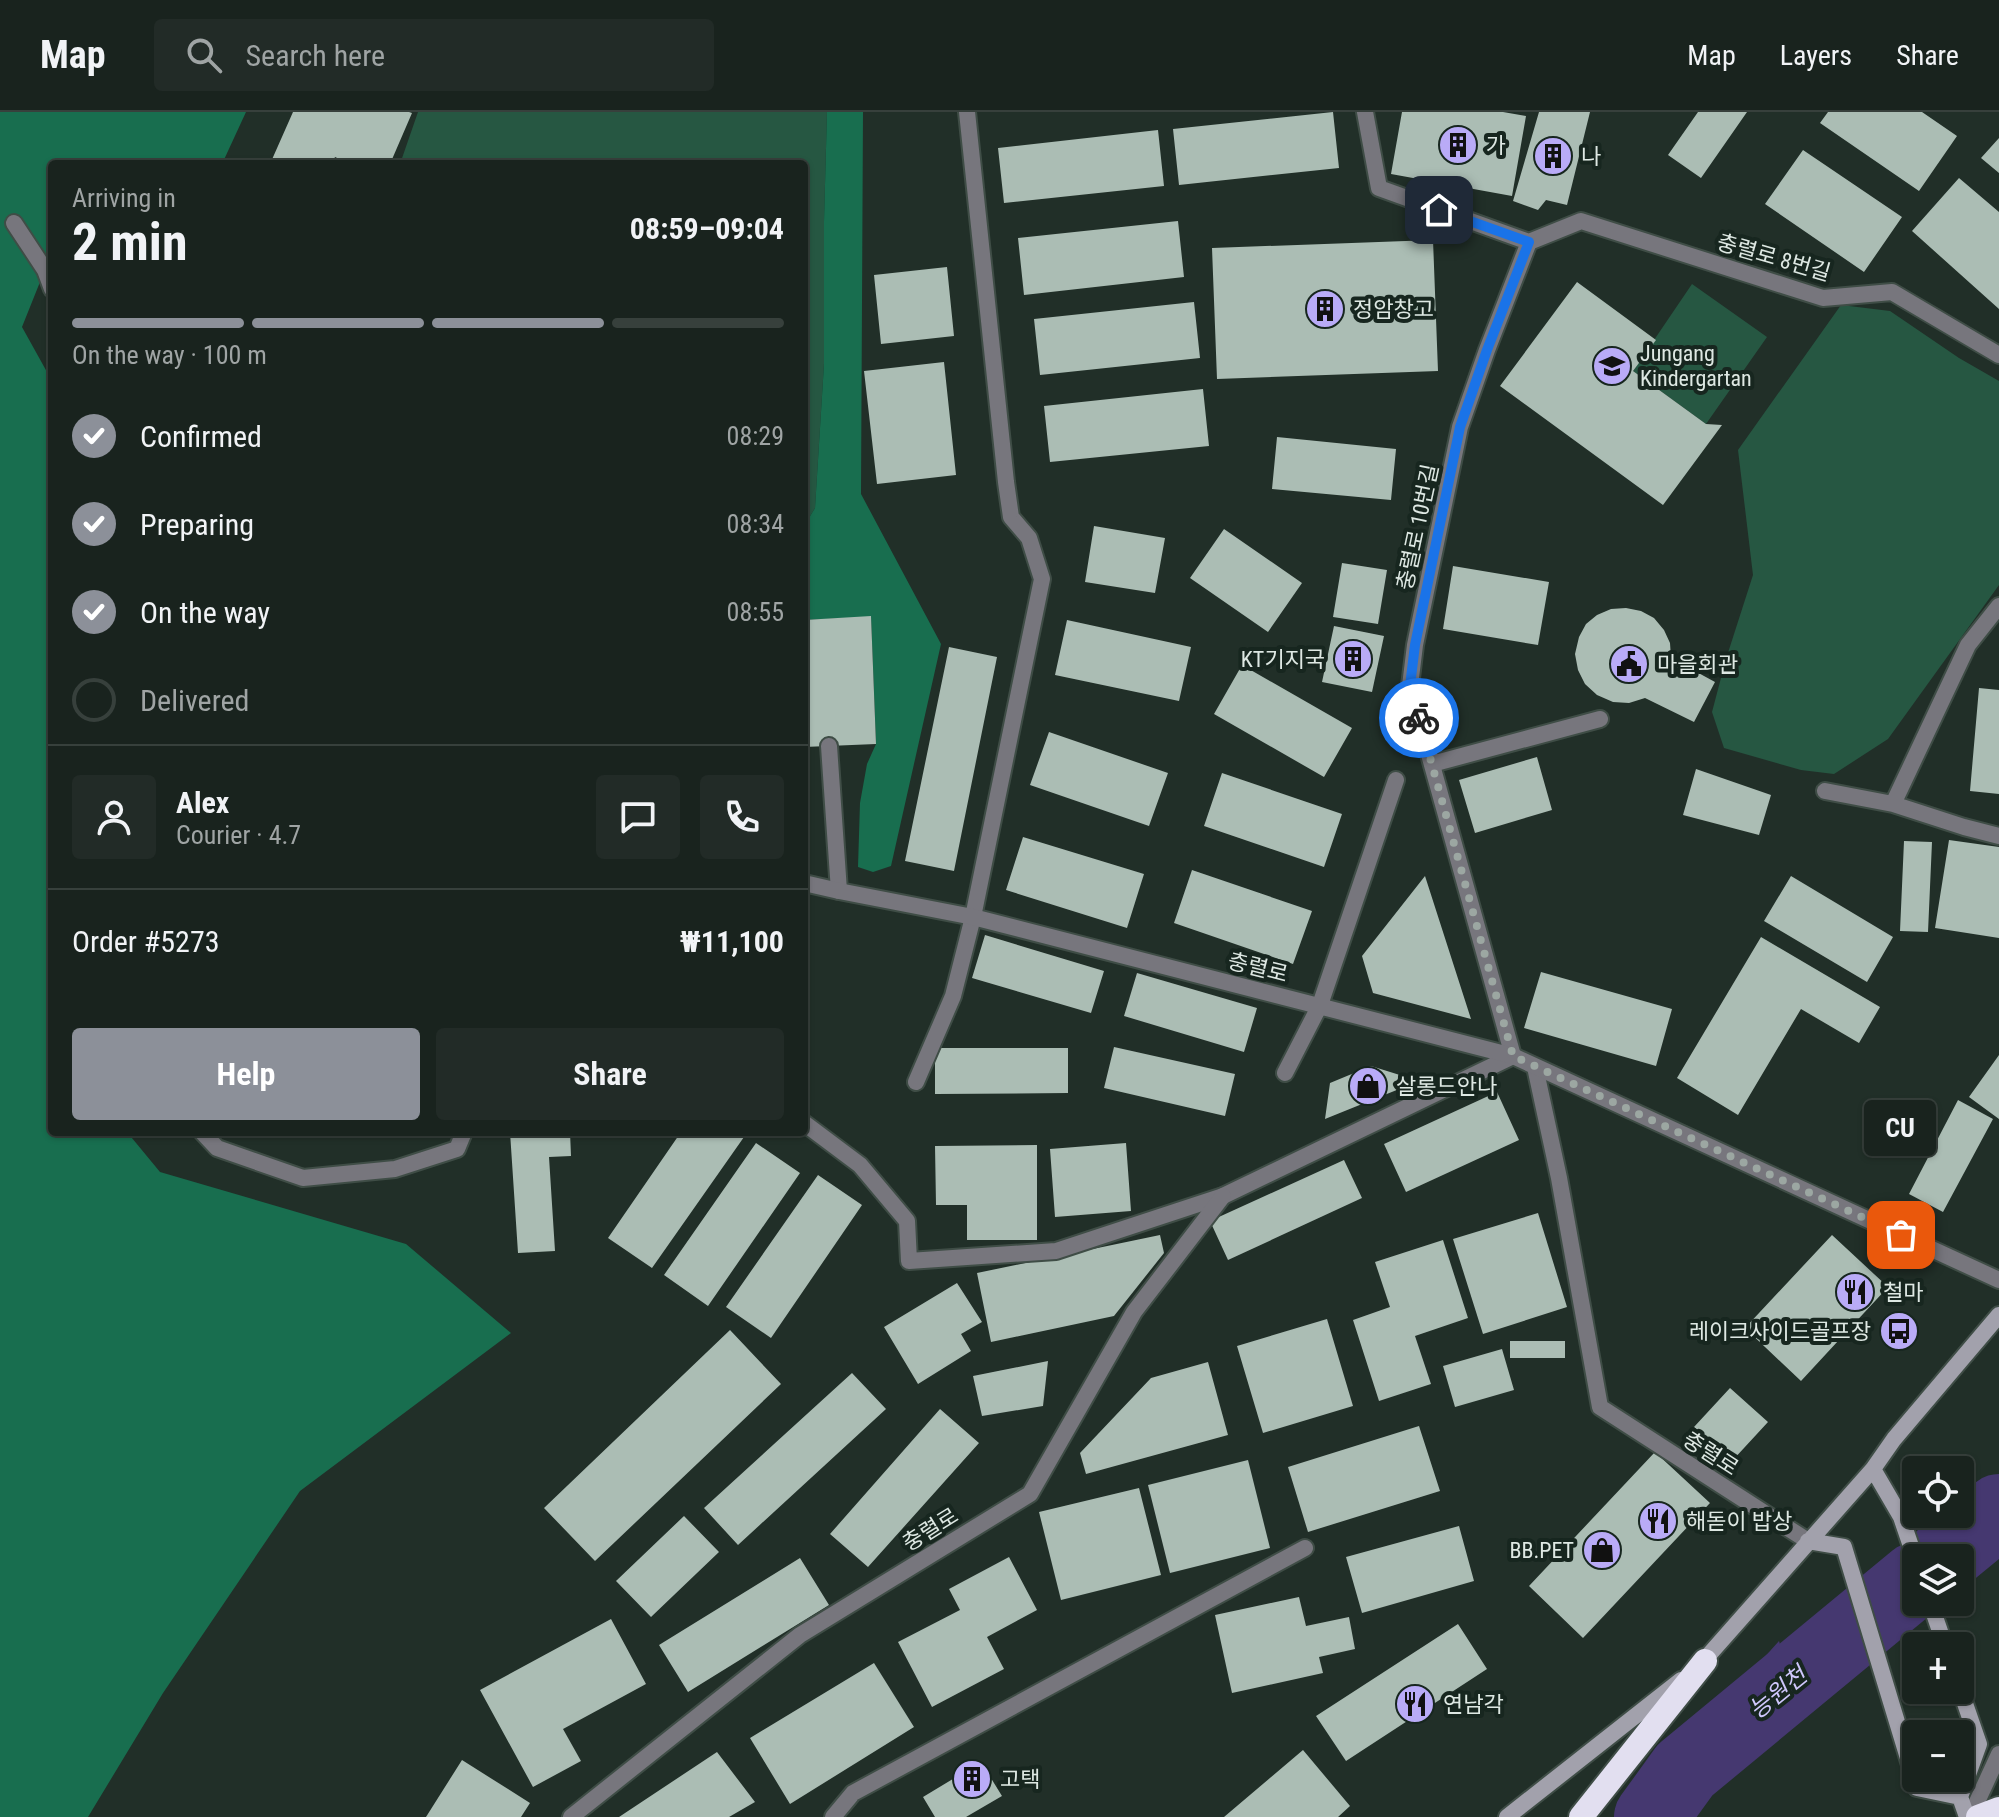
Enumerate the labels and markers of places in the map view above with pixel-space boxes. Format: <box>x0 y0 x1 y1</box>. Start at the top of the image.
building icon: 가 <box>1437 124 1479 166</box>
place label: 가 <box>1486 133 1506 158</box>
building icon: 나 <box>1532 135 1574 177</box>
place label: 나 <box>1581 144 1601 169</box>
pin <box>1405 176 1473 244</box>
building icon: 정암창고 <box>1304 288 1346 330</box>
place label: 정암창고 <box>1353 297 1434 322</box>
place label: Jungang Kindergartan <box>1640 341 1752 391</box>
school or university icon: Jungang Kindergartan <box>1591 345 1633 387</box>
building icon: KT기지국 <box>1332 638 1374 680</box>
public building icon: 마을회관 <box>1608 643 1650 685</box>
place label: KT기지국 <box>1241 647 1325 672</box>
place label: 마을회관 <box>1657 652 1738 677</box>
shop icon: 살롱드안나 <box>1347 1065 1389 1107</box>
place label: 살롱드안나 <box>1396 1074 1497 1099</box>
callout: CU <box>1865 1099 1937 1155</box>
pin <box>1867 1201 1935 1269</box>
restaurant icon: 철마 <box>1834 1271 1876 1313</box>
place label: 철마 <box>1883 1280 1923 1305</box>
bus stop icon: 레이크사이드골프장 <box>1878 1310 1920 1352</box>
place label: 레이크사이드골프장 <box>1689 1319 1871 1344</box>
restaurant icon: 해돋이 밥상 <box>1637 1500 1679 1542</box>
place label: 해돋이 밥상 <box>1686 1509 1792 1534</box>
shop icon: BB.PET <box>1581 1529 1623 1571</box>
place label: BB.PET <box>1509 1538 1574 1563</box>
restaurant icon: 연남각 <box>1394 1683 1436 1725</box>
place label: 연남각 <box>1443 1692 1504 1717</box>
building icon: 고택 <box>951 1758 993 1800</box>
place label: 고택 <box>1000 1767 1040 1792</box>

